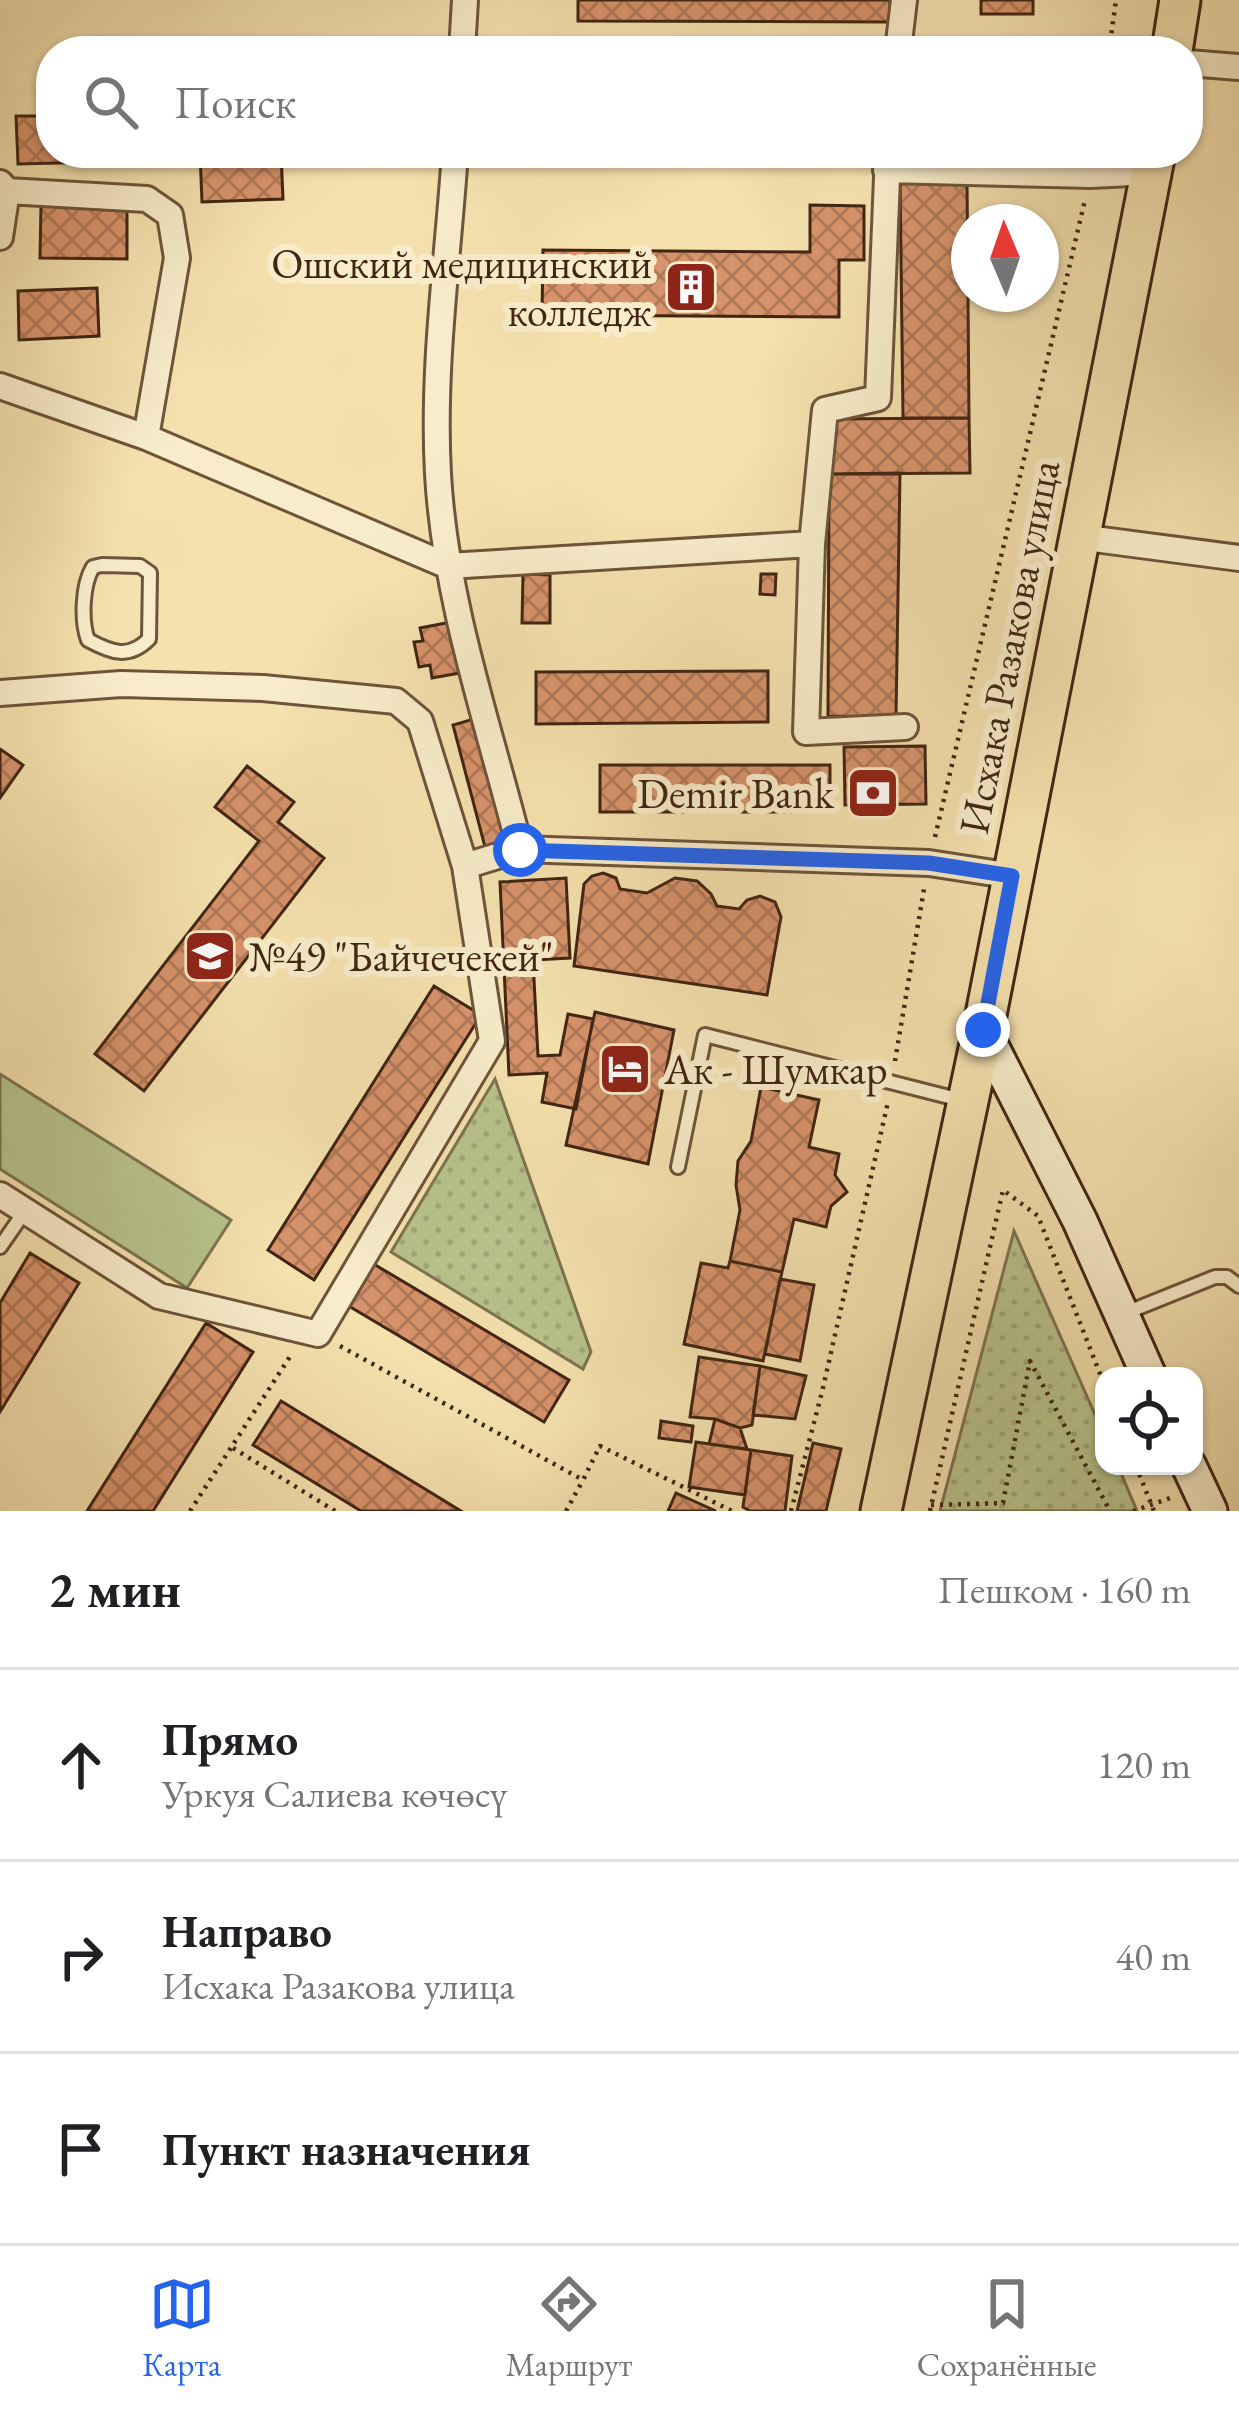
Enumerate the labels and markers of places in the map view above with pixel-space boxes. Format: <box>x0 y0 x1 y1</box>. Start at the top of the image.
place label: Ошский медицинский колледж <box>271 236 652 339</box>
building icon: Ошский медицинский колледж <box>663 259 719 315</box>
bank icon: Demir Bank <box>845 765 901 821</box>
place label: Demir Bank <box>637 766 835 821</box>
school or university icon: №49 "Байчечекей" <box>182 928 238 984</box>
place label: №49 "Байчечекей" <box>249 929 554 984</box>
hotel icon: Ак - Шумкар <box>597 1041 653 1097</box>
place label: Ак - Шумкар <box>663 1042 888 1097</box>

